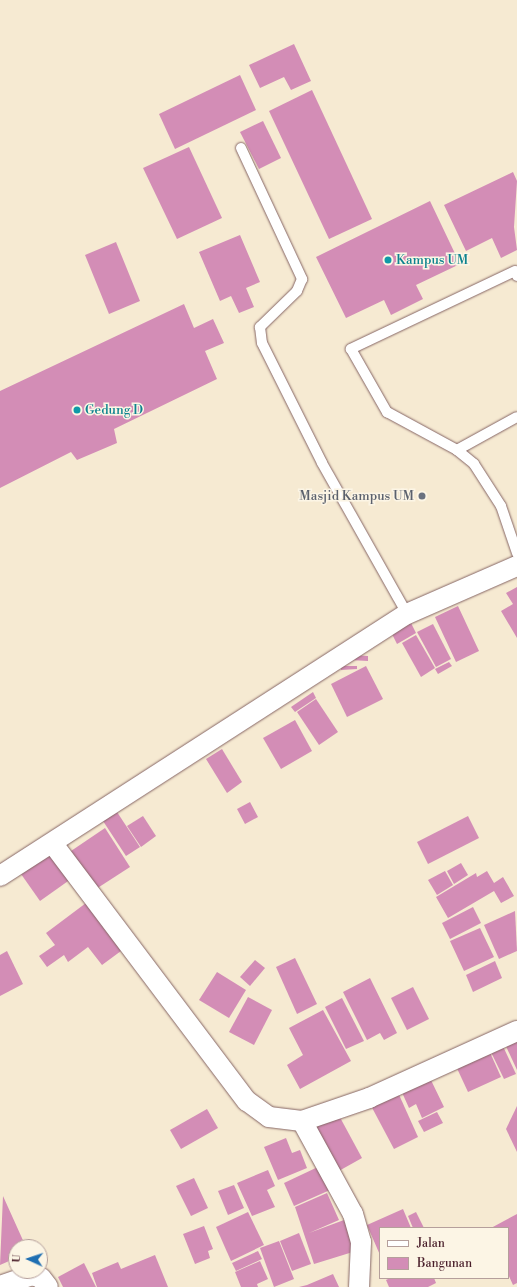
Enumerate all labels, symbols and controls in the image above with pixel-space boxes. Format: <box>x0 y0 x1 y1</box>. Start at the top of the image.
place label: Kampus UM <box>396 252 468 268</box>
marker: Kampus UM <box>383 255 393 265</box>
place label: Gedung D <box>85 402 143 418</box>
marker: Gedung D <box>72 405 82 415</box>
place label: Masjid Kampus UM <box>299 488 414 504</box>
marker: Masjid Kampus UM <box>417 491 427 501</box>
legend <box>379 1227 509 1279</box>
text: Jalan <box>417 1236 445 1251</box>
north arrow <box>8 1239 48 1279</box>
text: U <box>10 1254 24 1263</box>
text: Bangunan <box>417 1256 472 1271</box>

